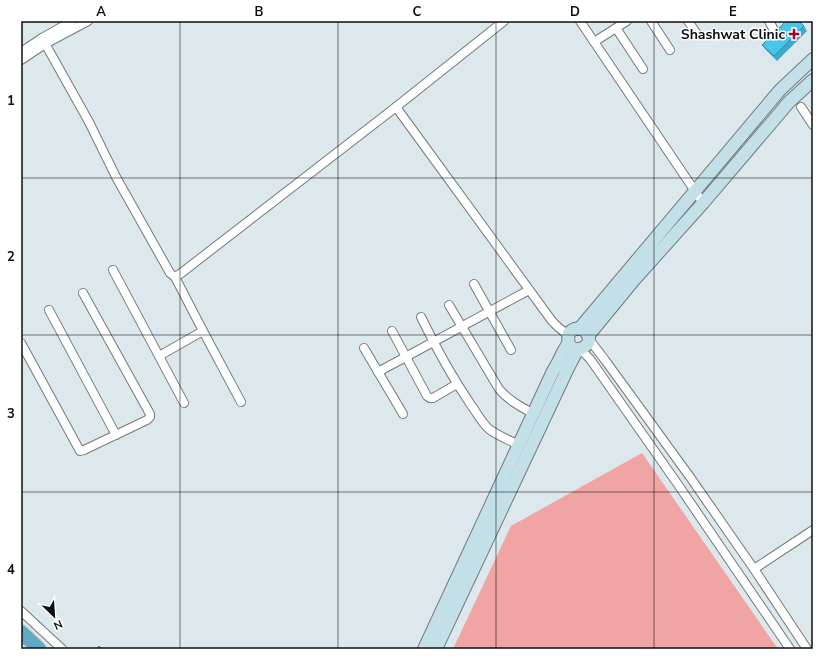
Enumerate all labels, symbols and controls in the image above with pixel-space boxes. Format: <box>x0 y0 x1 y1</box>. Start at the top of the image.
text: A <box>96 3 106 21</box>
text: B <box>255 3 264 21</box>
text: C <box>413 3 422 21</box>
text: D <box>570 3 580 21</box>
text: E <box>729 3 737 21</box>
place label: Shashwat Clinic <box>681 25 785 44</box>
marker: Shashwat Clinic <box>788 28 800 40</box>
text: 1 <box>7 92 15 110</box>
text: 2 <box>7 248 15 266</box>
text: 3 <box>7 405 15 423</box>
text: 4 <box>7 561 15 579</box>
north arrow <box>34 596 74 636</box>
text: N <box>51 616 65 633</box>

